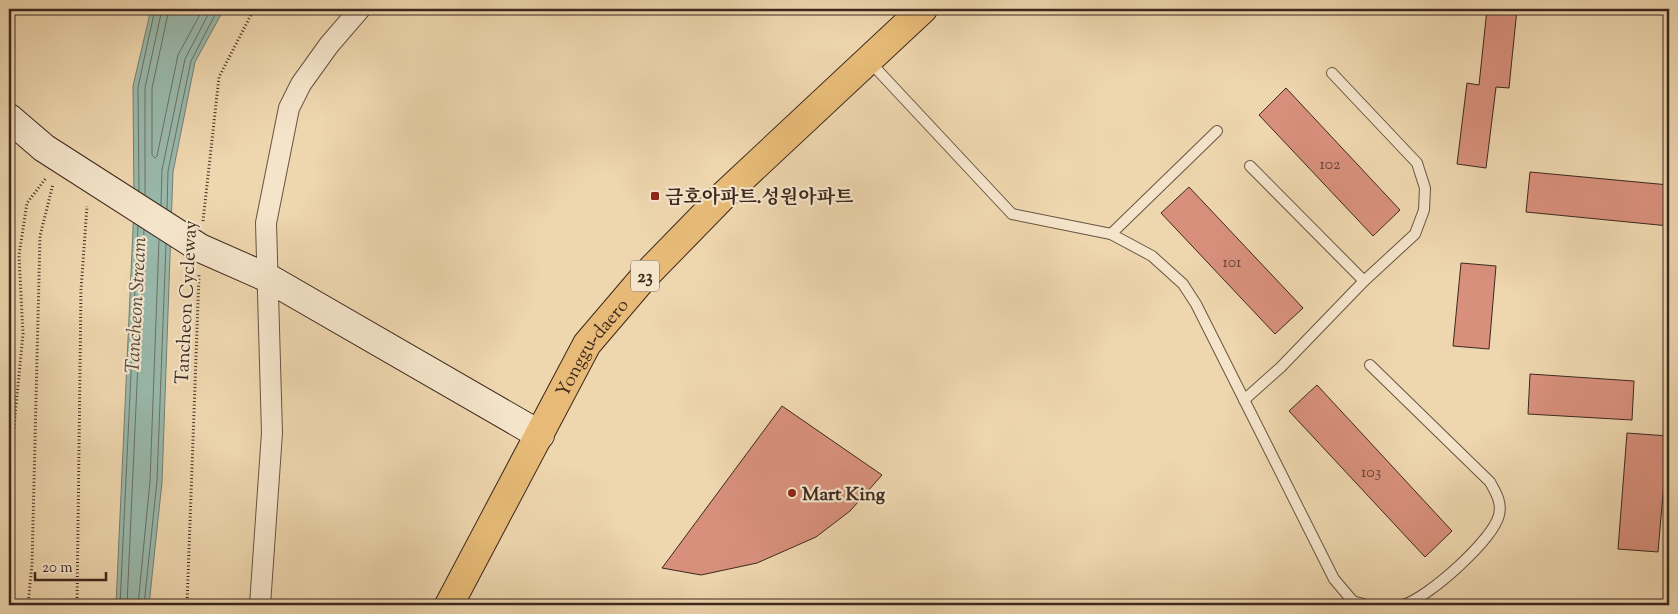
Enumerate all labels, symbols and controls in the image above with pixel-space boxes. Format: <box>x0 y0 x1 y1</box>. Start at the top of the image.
house number: 102 <box>1319 154 1341 177</box>
place label: 금호아파트.성원아파트 <box>665 185 854 212</box>
marker: 금호아파트.성원아파트 <box>649 190 661 202</box>
street label: Tancheon Cycleway <box>170 219 205 385</box>
water label: Tancheon Stream <box>119 236 156 374</box>
house number: 101 <box>1222 252 1242 275</box>
road number: 23 <box>631 260 659 292</box>
street label: Yonggu-daero <box>550 293 636 402</box>
house number: 103 <box>1361 462 1381 485</box>
place label: Mart King <box>802 482 886 509</box>
marker: Mart King <box>786 487 798 499</box>
scale bar <box>35 549 106 581</box>
text: 20 m <box>42 558 73 579</box>

